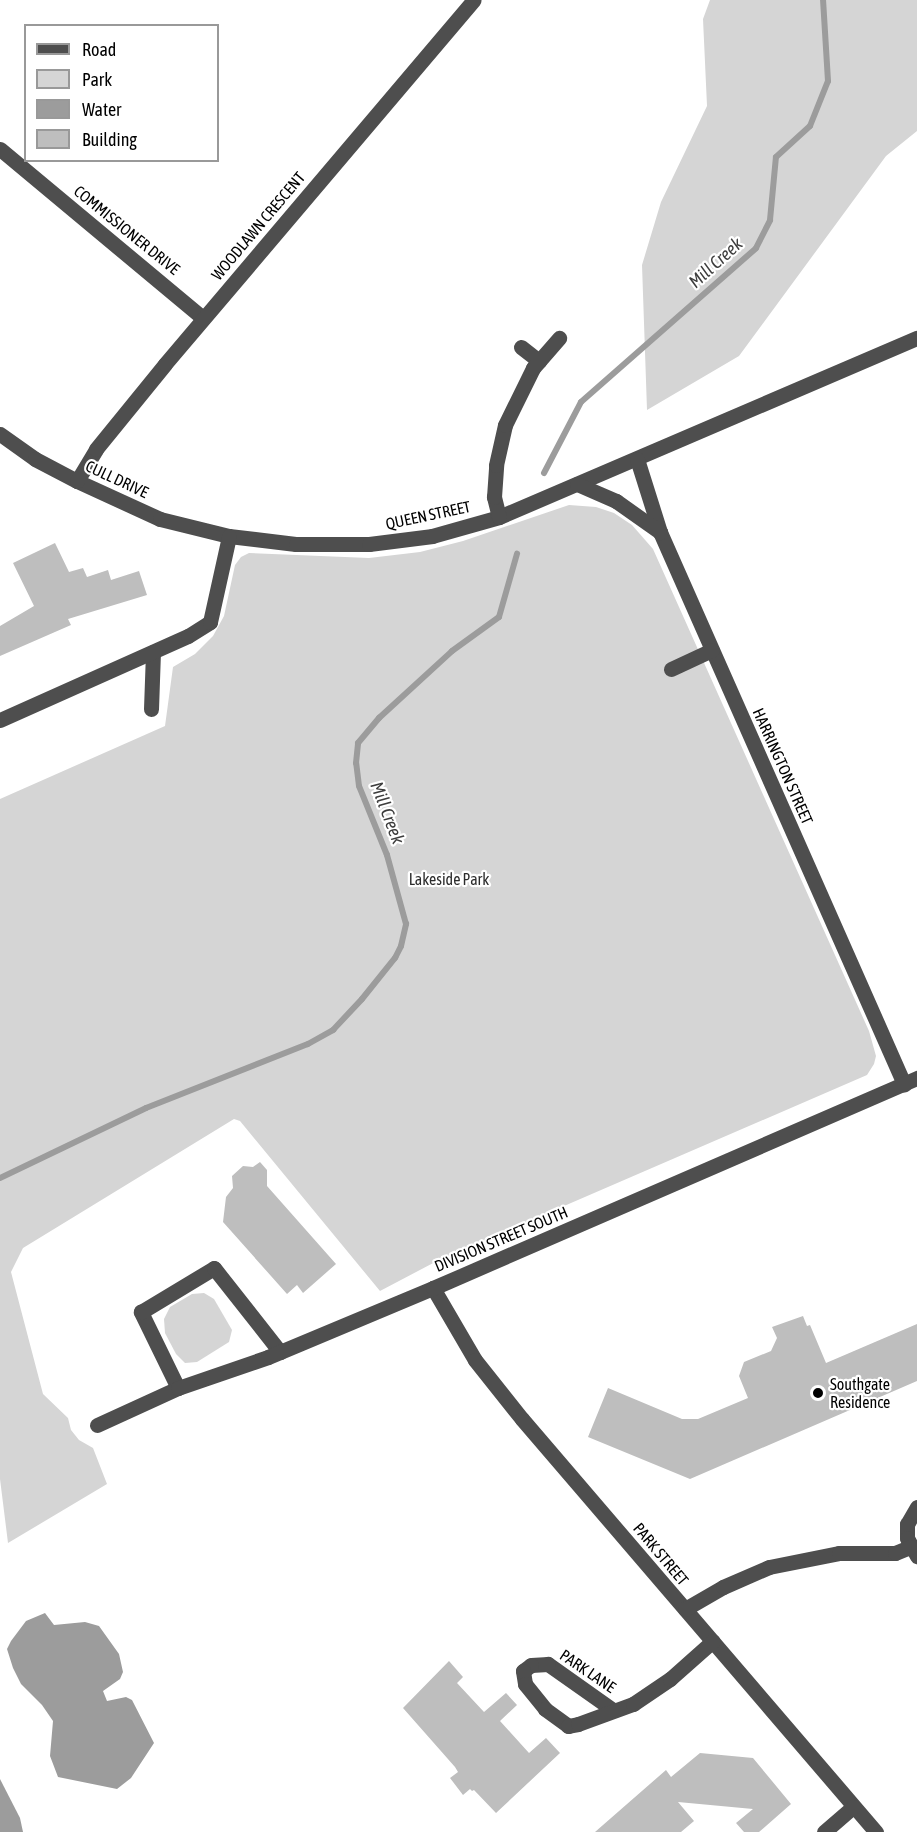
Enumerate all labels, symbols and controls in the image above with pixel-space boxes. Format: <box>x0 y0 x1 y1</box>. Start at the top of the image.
legend <box>24 24 219 162</box>
text: Road <box>82 39 116 60</box>
text: Park <box>82 69 112 90</box>
text: Water <box>82 99 121 120</box>
text: Building <box>82 129 137 150</box>
street label: WOODLAWN CRESCENT <box>207 168 309 284</box>
street label: COMMISSIONER DRIVE <box>70 181 184 279</box>
water label: Mill Creek <box>685 233 747 293</box>
street label: CULL DRIVE <box>83 456 151 502</box>
street label: QUEEN STREET <box>384 497 472 533</box>
street label: HARRINGTON STREET <box>749 705 817 827</box>
water label: Mill Creek <box>365 779 409 847</box>
park label: Lakeside Park <box>409 869 489 889</box>
street label: DIVISION STREET SOUTH <box>431 1202 571 1276</box>
place label: Southgate Residence <box>830 1374 890 1412</box>
marker: Southgate Residence <box>811 1386 825 1400</box>
street label: PARK STREET <box>629 1519 693 1589</box>
street label: PARK LANE <box>556 1645 620 1697</box>

